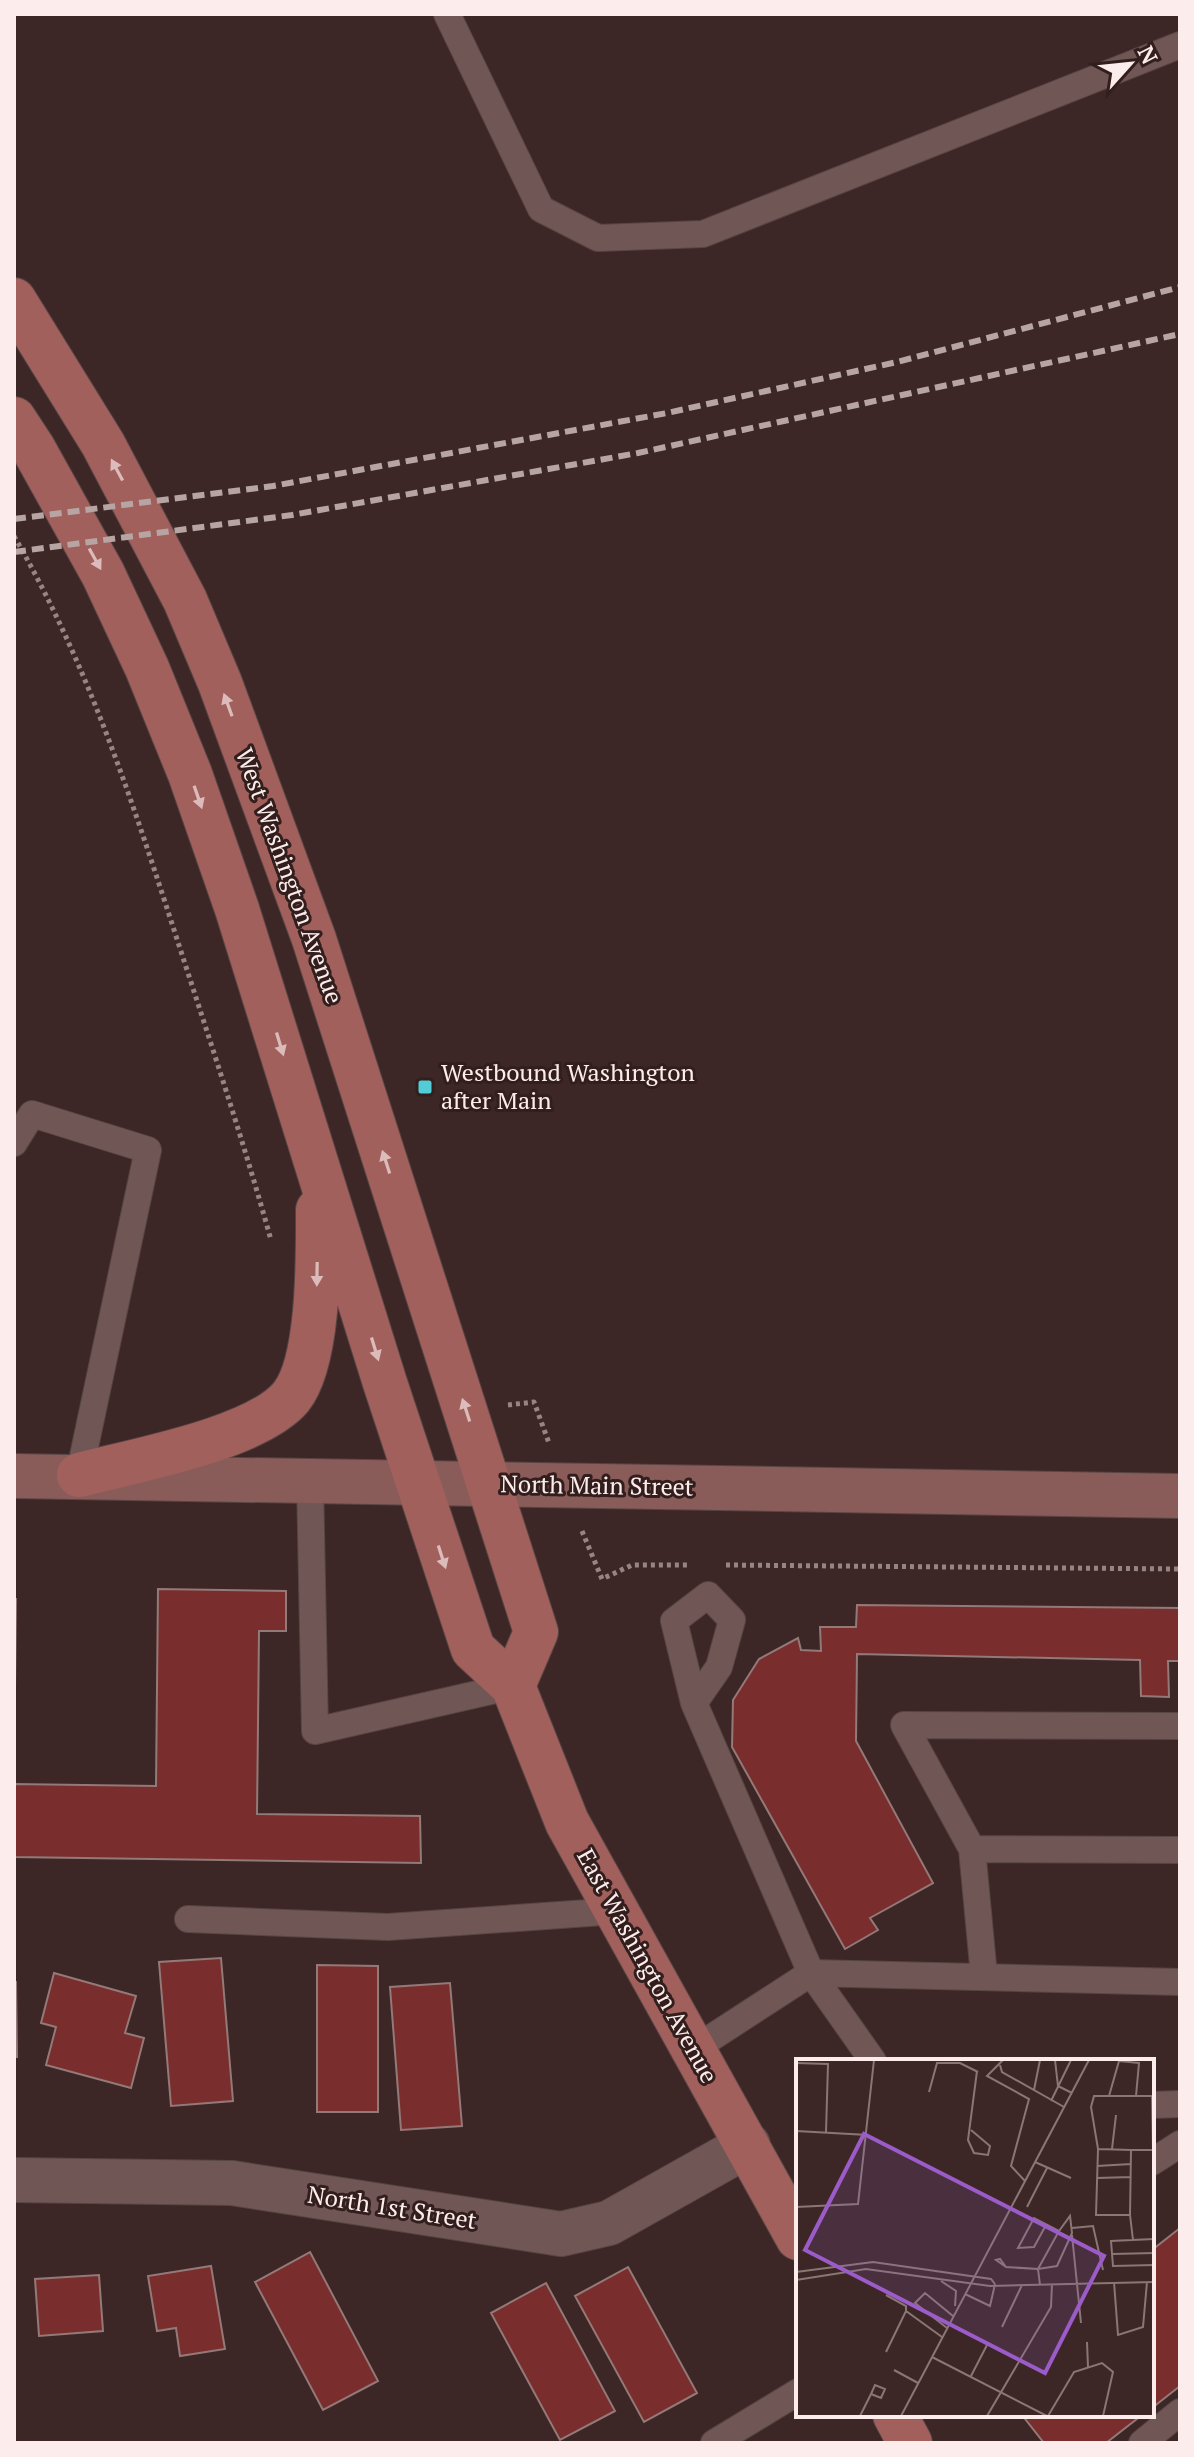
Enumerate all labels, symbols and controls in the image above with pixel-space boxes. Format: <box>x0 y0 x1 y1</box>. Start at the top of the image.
north arrow <box>1090 24 1170 104</box>
text: N <box>1132 41 1165 69</box>
one-way arrow <box>110 459 123 482</box>
one-way arrow <box>88 548 102 570</box>
one-way arrow <box>221 693 233 717</box>
street label: West Washington Avenue <box>229 743 351 1008</box>
one-way arrow <box>193 785 205 809</box>
one-way arrow <box>274 1032 286 1056</box>
place label: Westbound Washington after Main <box>441 1056 695 1116</box>
marker: Westbound Washington after Main <box>416 1078 434 1096</box>
one-way arrow <box>379 1150 392 1174</box>
one-way arrow <box>311 1262 324 1287</box>
one-way arrow <box>369 1338 382 1362</box>
one-way arrow <box>459 1397 471 1421</box>
street label: North Main Street <box>500 1467 694 1503</box>
one-way arrow <box>436 1546 448 1570</box>
street label: East Washington Avenue <box>570 1843 726 2088</box>
inset map <box>796 2059 1154 2417</box>
street label: North 1st Street <box>305 2178 479 2236</box>

